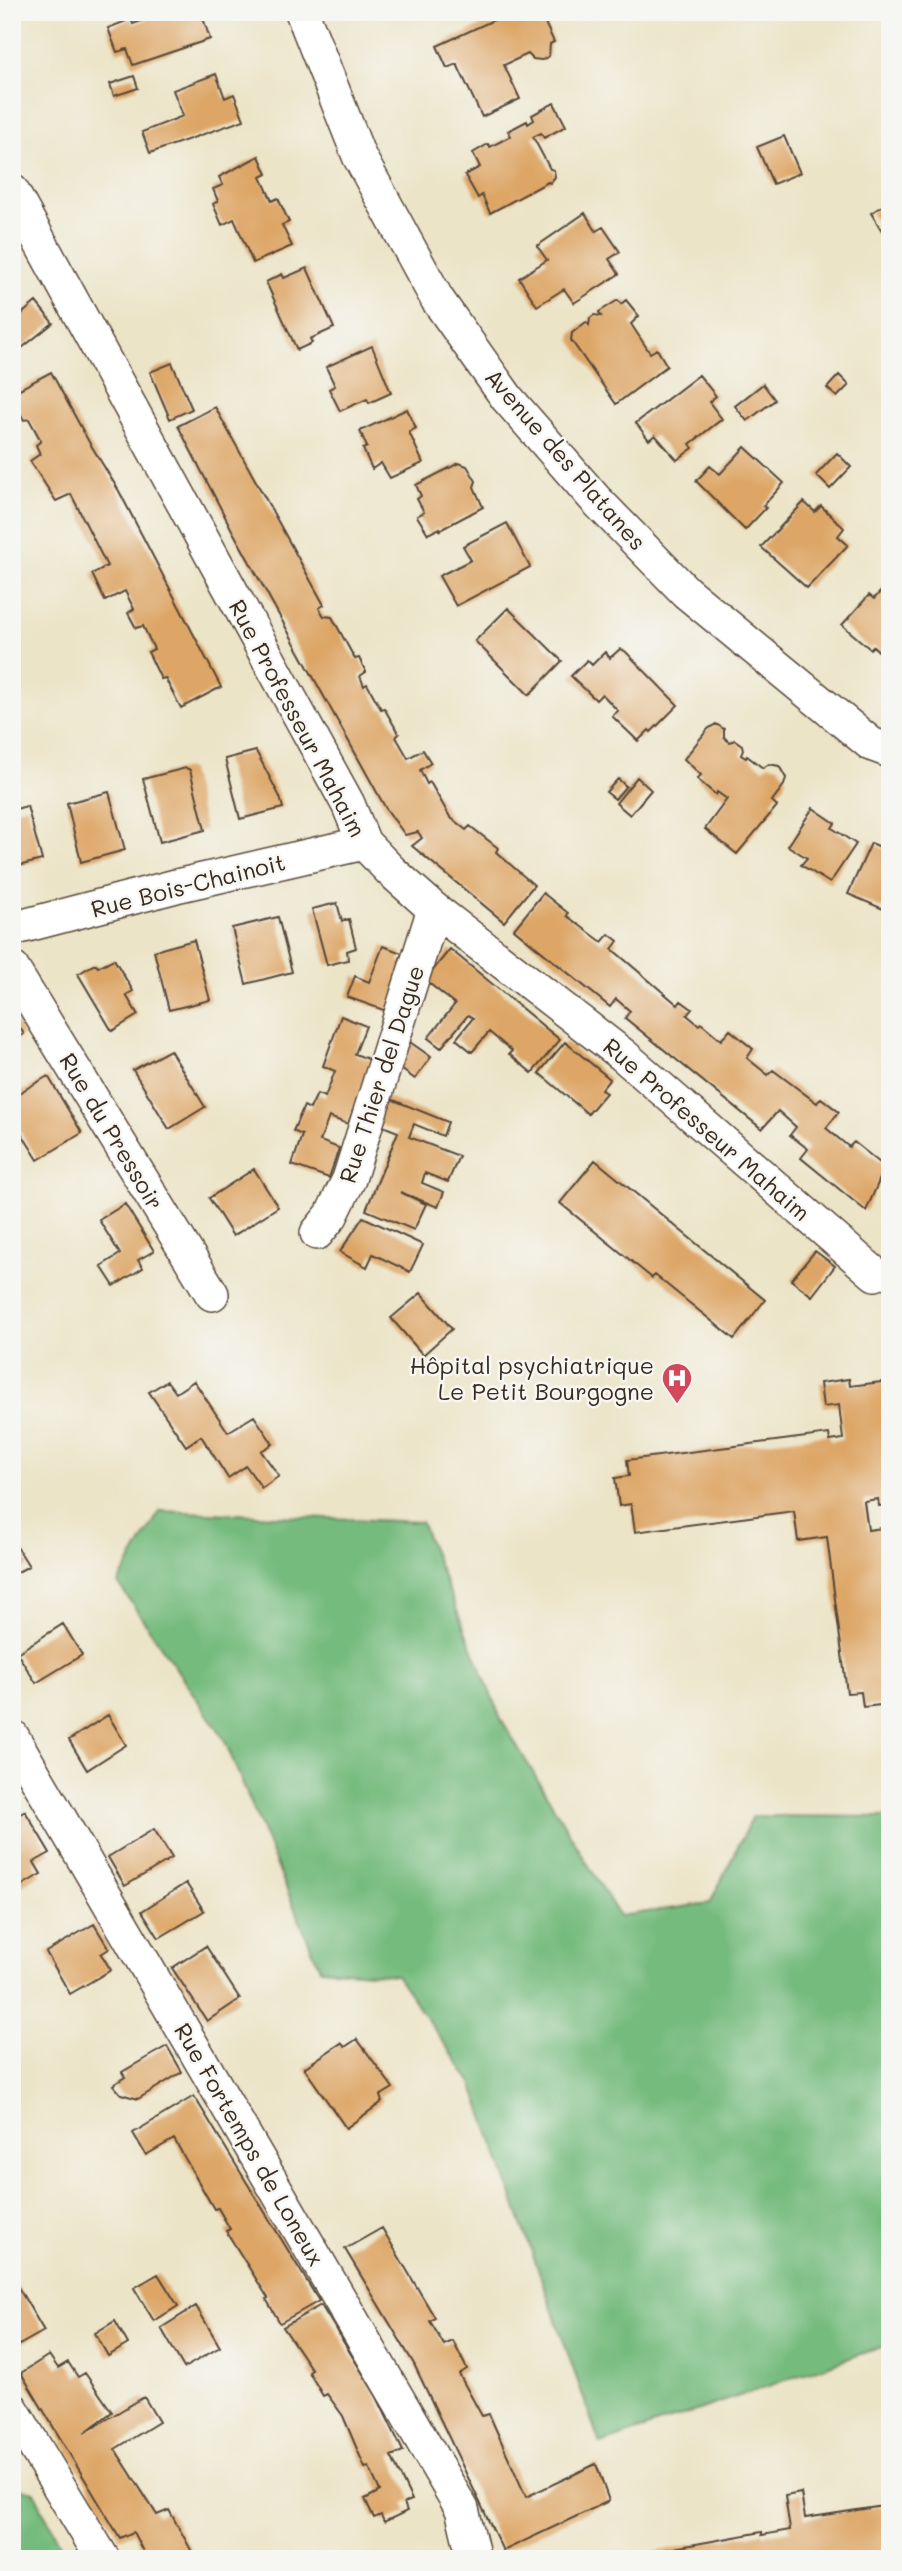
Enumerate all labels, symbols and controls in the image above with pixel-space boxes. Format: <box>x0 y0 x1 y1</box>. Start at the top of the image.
street label: Avenue des Platanes <box>479 362 653 556</box>
street label: Rue Professeur Mahaim <box>223 594 373 842</box>
street label: Rue Bois-Chainoit <box>88 846 288 924</box>
street label: Rue Thier del Dague <box>332 961 430 1187</box>
street label: Rue Professeur Mahaim <box>597 1031 817 1227</box>
street label: Rue du Pressoir <box>53 1047 171 1215</box>
place label: Hôpital psychiatrique Le Petit Bourgogne <box>410 1350 654 1406</box>
hospital icon: Hôpital psychiatrique Le Petit Bourgogne <box>660 1361 694 1405</box>
street label: Rue Fortemps de Loneux <box>168 2017 332 2271</box>

